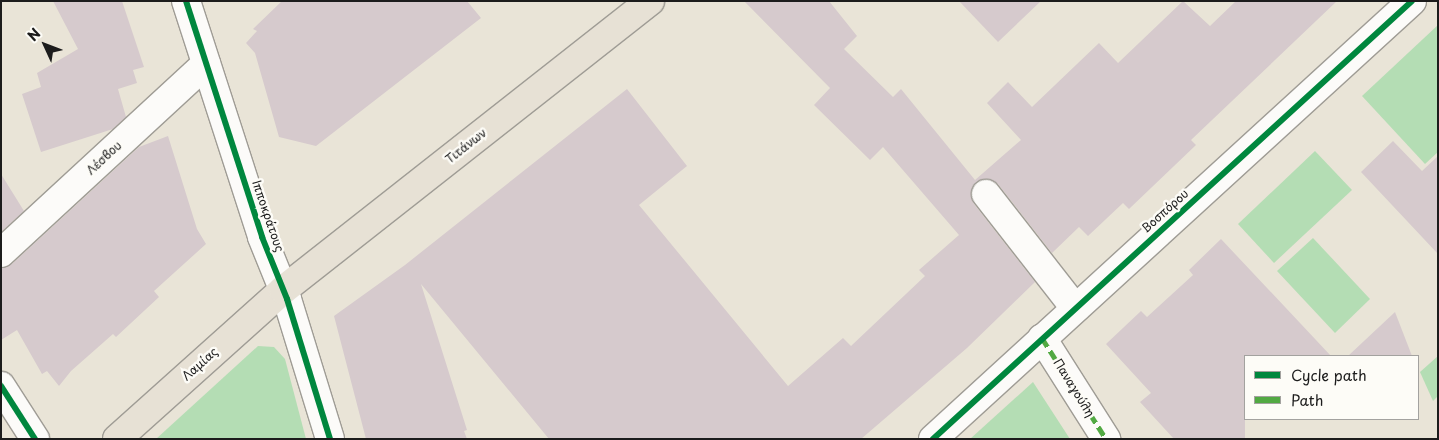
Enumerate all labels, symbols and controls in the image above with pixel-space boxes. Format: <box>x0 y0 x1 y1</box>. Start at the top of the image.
north arrow <box>20 20 70 70</box>
text: N <box>22 23 45 46</box>
street label: Τιτάνων <box>443 126 489 166</box>
street label: Λέσβου <box>83 138 125 178</box>
street label: Ιπποκράτους <box>249 178 287 254</box>
street label: Βοσπόρου <box>1139 186 1191 236</box>
street label: Λαμίας <box>179 344 221 384</box>
legend <box>1244 355 1419 420</box>
street label: Παναγούλη <box>1050 356 1098 420</box>
text: Cycle path <box>1291 363 1367 386</box>
text: Path <box>1291 388 1323 411</box>

